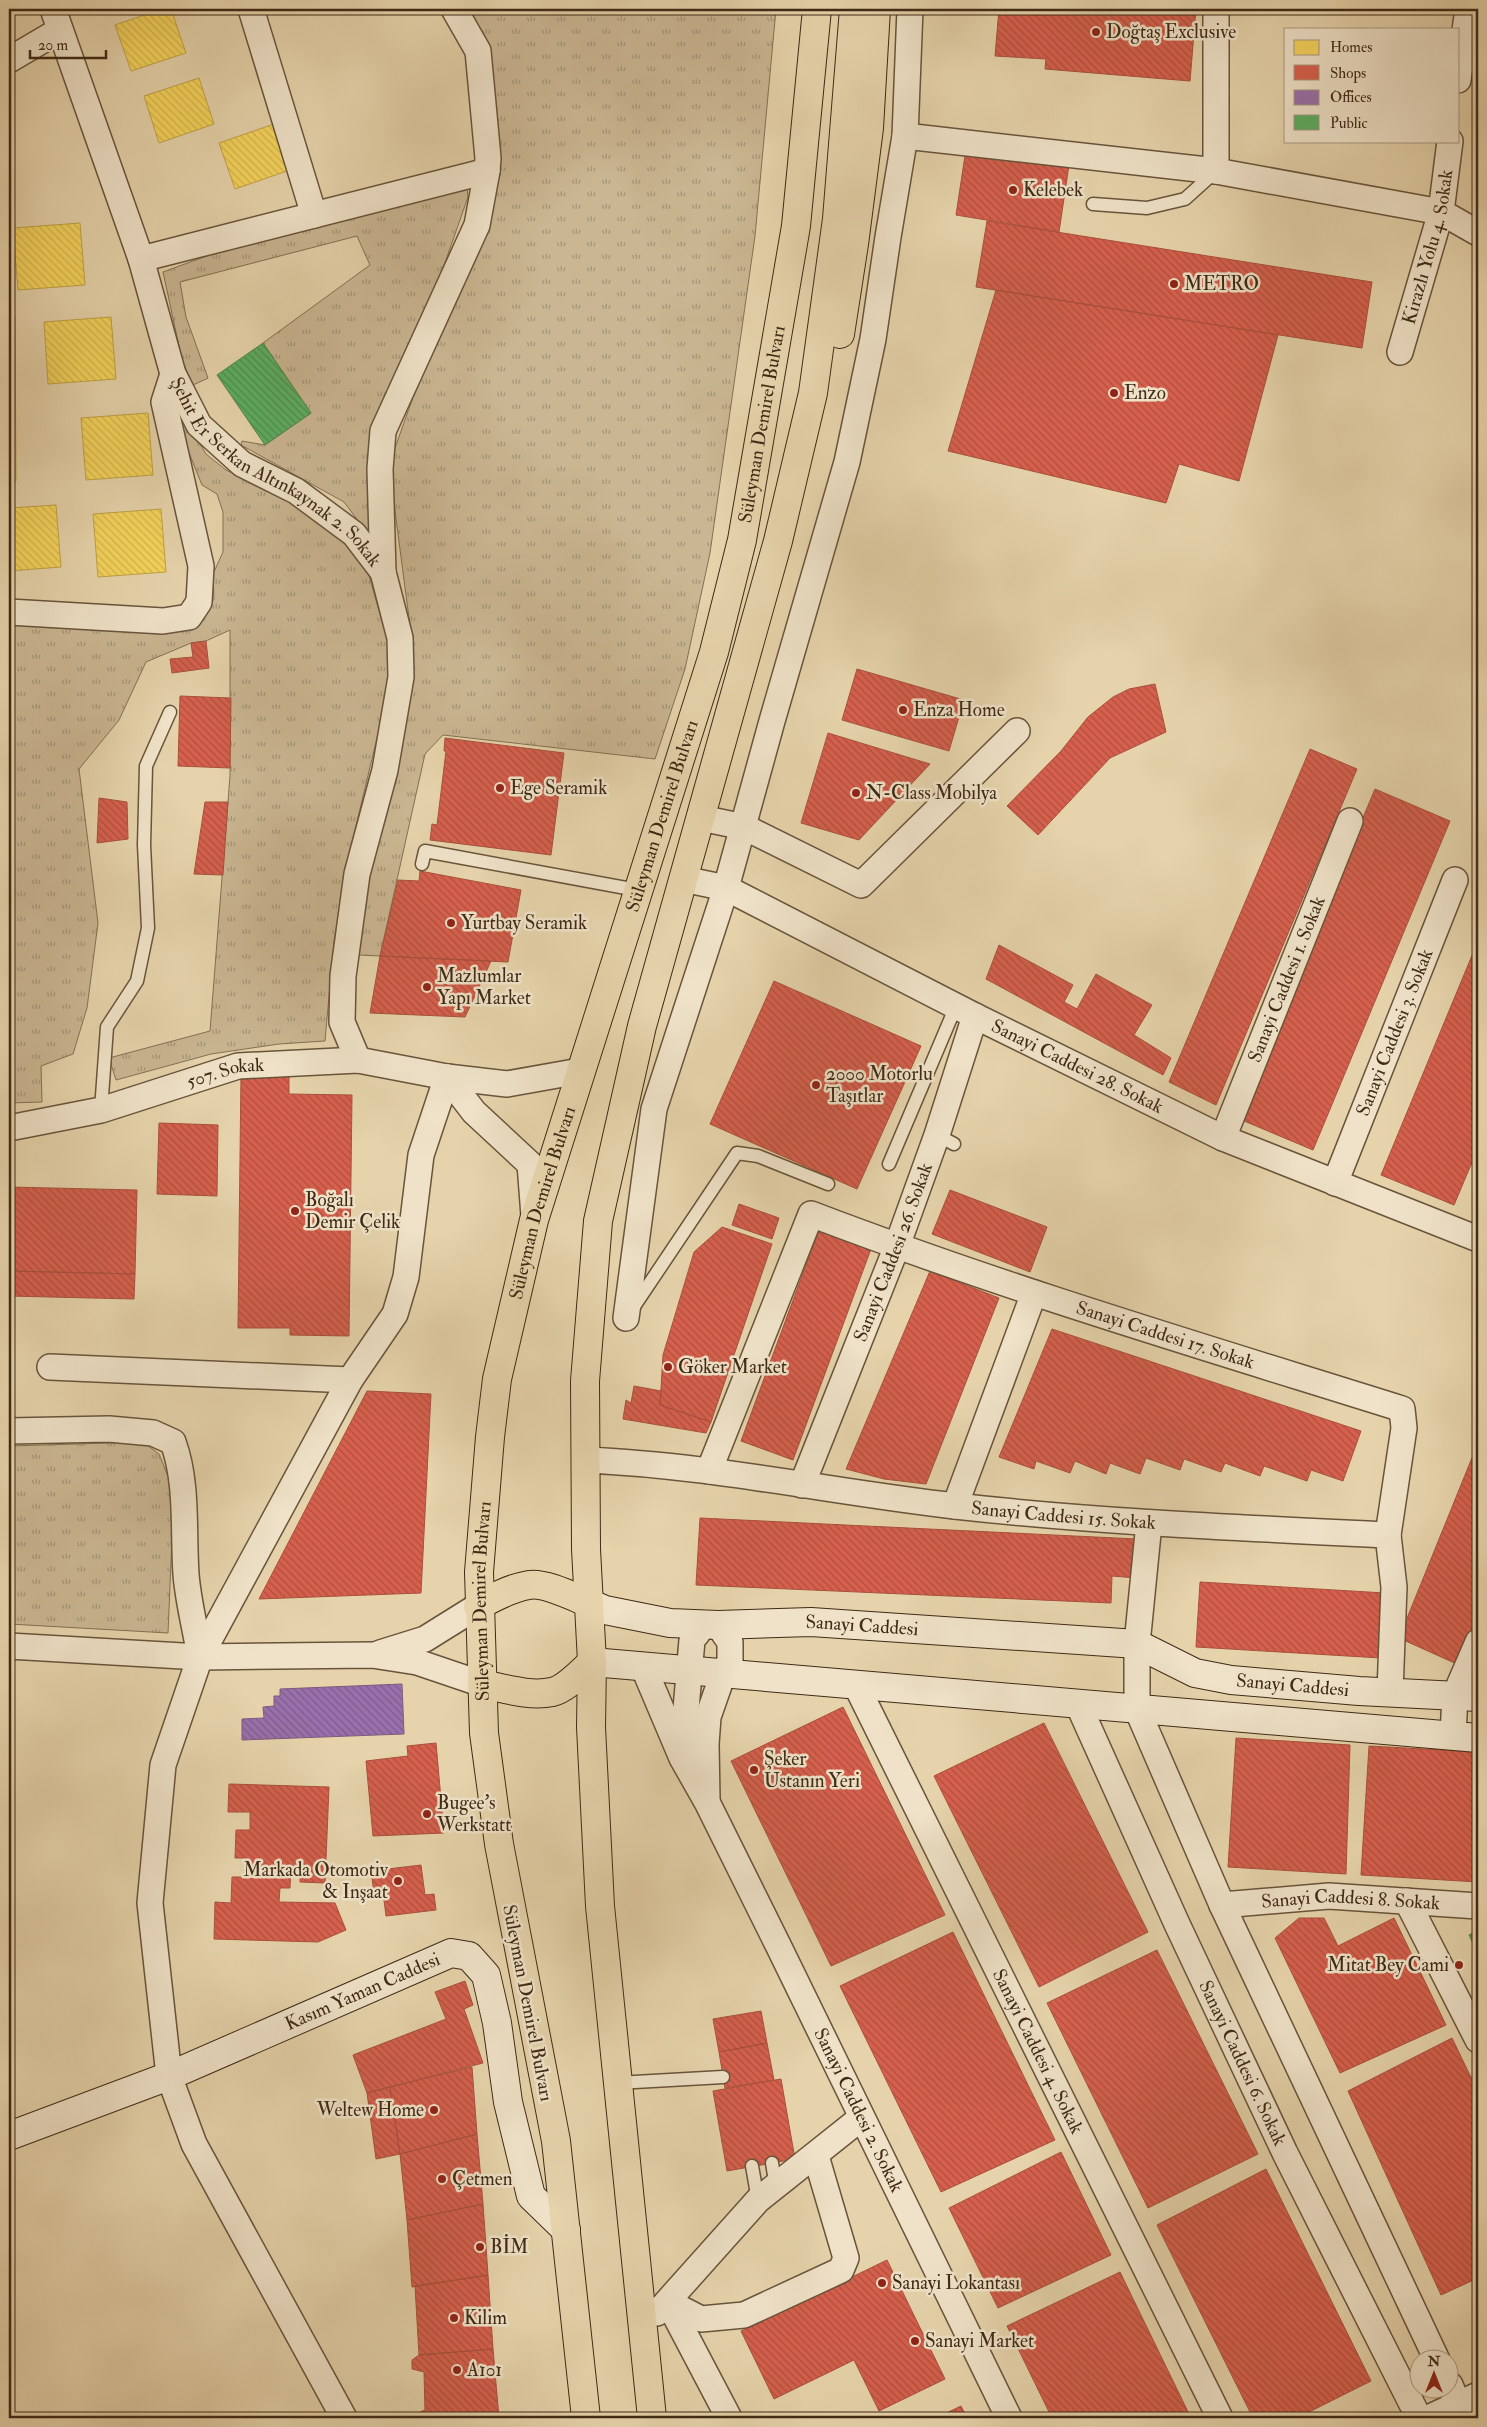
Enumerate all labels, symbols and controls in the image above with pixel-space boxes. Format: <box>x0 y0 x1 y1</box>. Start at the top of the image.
place label: Doğtaş Exclusive <box>1106 20 1236 44</box>
marker: Doğtaş Exclusive <box>1090 26 1102 38</box>
scale bar <box>30 28 106 60</box>
legend <box>1284 28 1460 142</box>
text: 20 m <box>38 36 68 55</box>
text: Homes <box>1330 38 1372 57</box>
text: Shops <box>1330 64 1366 84</box>
text: Offices <box>1330 88 1372 107</box>
text: Public <box>1330 114 1368 133</box>
street label: Kirazlı Yolu 4. Sokak <box>1397 168 1458 327</box>
place label: Kelebek <box>1023 178 1083 202</box>
marker: Kelebek <box>1007 184 1019 196</box>
place label: METRO <box>1184 272 1259 296</box>
marker: METRO <box>1168 278 1180 290</box>
street label: Süleyman Demirel Bulvarı <box>733 324 791 525</box>
street label: Şehit Er Serkan Altınkaynak 2. Sokak <box>165 373 387 572</box>
place label: Enzo <box>1124 381 1166 405</box>
marker: Enzo <box>1108 387 1120 399</box>
place label: Enza Home <box>913 698 1005 722</box>
marker: Enza Home <box>897 704 909 716</box>
street label: Süleyman Demirel Bulvarı <box>620 717 704 915</box>
place label: Ege Seramik <box>510 776 607 800</box>
place label: N-Class Mobilya <box>866 781 997 805</box>
marker: Ege Seramik <box>494 782 506 794</box>
marker: N-Class Mobilya <box>850 787 862 799</box>
street label: Sanayi Caddesi 1. Sokak <box>1243 893 1331 1066</box>
place label: Yurtbay Seramik <box>461 911 587 935</box>
marker: Yurtbay Seramik <box>445 917 457 929</box>
street label: Sanayi Caddesi 3. Sokak <box>1351 945 1439 1119</box>
place label: Mazlumlar Yapı Market <box>437 964 531 1011</box>
marker: Mazlumlar Yapı Market <box>421 981 433 993</box>
street label: Sanayi Caddesi 28. Sokak <box>987 1014 1167 1119</box>
street label: 507. Sokak <box>184 1053 265 1094</box>
place label: 2000 Motorlu Taşıtlar <box>826 1062 933 1108</box>
marker: 2000 Motorlu Taşıtlar <box>810 1079 822 1091</box>
street label: Süleyman Demirel Bulvarı <box>504 1103 581 1302</box>
street label: Sanayi Caddesi 26. Sokak <box>848 1160 938 1345</box>
place label: Boğalı Demir Çelik <box>305 1188 400 1234</box>
marker: Boğalı Demir Çelik <box>289 1205 301 1217</box>
street label: Sanayi Caddesi 17. Sokak <box>1073 1296 1257 1374</box>
place label: Göker Market <box>678 1355 787 1379</box>
marker: Göker Market <box>662 1361 674 1373</box>
street label: Sanayi Caddesi 15. Sokak <box>970 1496 1157 1535</box>
street label: Süleyman Demirel Bulvarı <box>467 1500 497 1701</box>
street label: Sanayi Caddesi <box>805 1610 919 1641</box>
street label: Sanayi Caddesi <box>1235 1668 1350 1702</box>
place label: Şeker Ustanın Yeri <box>764 1747 860 1793</box>
marker: Şeker Ustanın Yeri <box>748 1764 760 1776</box>
place label: Bugee's Werkstatt <box>436 1791 511 1837</box>
marker: Bugee's Werkstatt <box>421 1808 433 1820</box>
place label: Markada Otomotiv & Inşaat <box>243 1858 389 1904</box>
marker: Markada Otomotiv & Inşaat <box>392 1875 404 1887</box>
street label: Sanayi Caddesi 8. Sokak <box>1260 1884 1441 1915</box>
street label: Süleyman Demirel Bulvarı <box>497 1903 559 2103</box>
street label: Kasım Yaman Caddesi <box>281 1947 444 2036</box>
place label: Mitat Bey Cami <box>1327 1953 1449 1977</box>
marker: Mitat Bey Cami <box>1453 1959 1465 1971</box>
street label: Sanayi Caddesi 4. Sokak <box>987 1965 1089 2138</box>
street label: Sanayi Caddesi 6. Sokak <box>1193 1977 1292 2150</box>
street label: Sanayi Caddesi 2. Sokak <box>808 2024 909 2196</box>
place label: Weltew Home <box>316 2098 424 2122</box>
marker: Weltew Home <box>428 2104 440 2116</box>
place label: Çetmen <box>452 2167 513 2191</box>
marker: Çetmen <box>436 2173 448 2185</box>
place label: BİM <box>490 2234 529 2259</box>
marker: BİM <box>474 2241 486 2253</box>
place label: Sanayi Lokantası <box>892 2271 1020 2295</box>
marker: Sanayi Lokantası <box>876 2277 888 2289</box>
place label: Kilim <box>464 2306 507 2330</box>
marker: Kilim <box>448 2312 460 2324</box>
place label: Sanayi Market <box>925 2329 1034 2353</box>
marker: Sanayi Market <box>909 2335 921 2347</box>
north arrow <box>1410 2350 1460 2400</box>
text: N <box>1427 2353 1441 2370</box>
place label: A101 <box>466 2358 502 2382</box>
marker: A101 <box>451 2364 463 2376</box>

